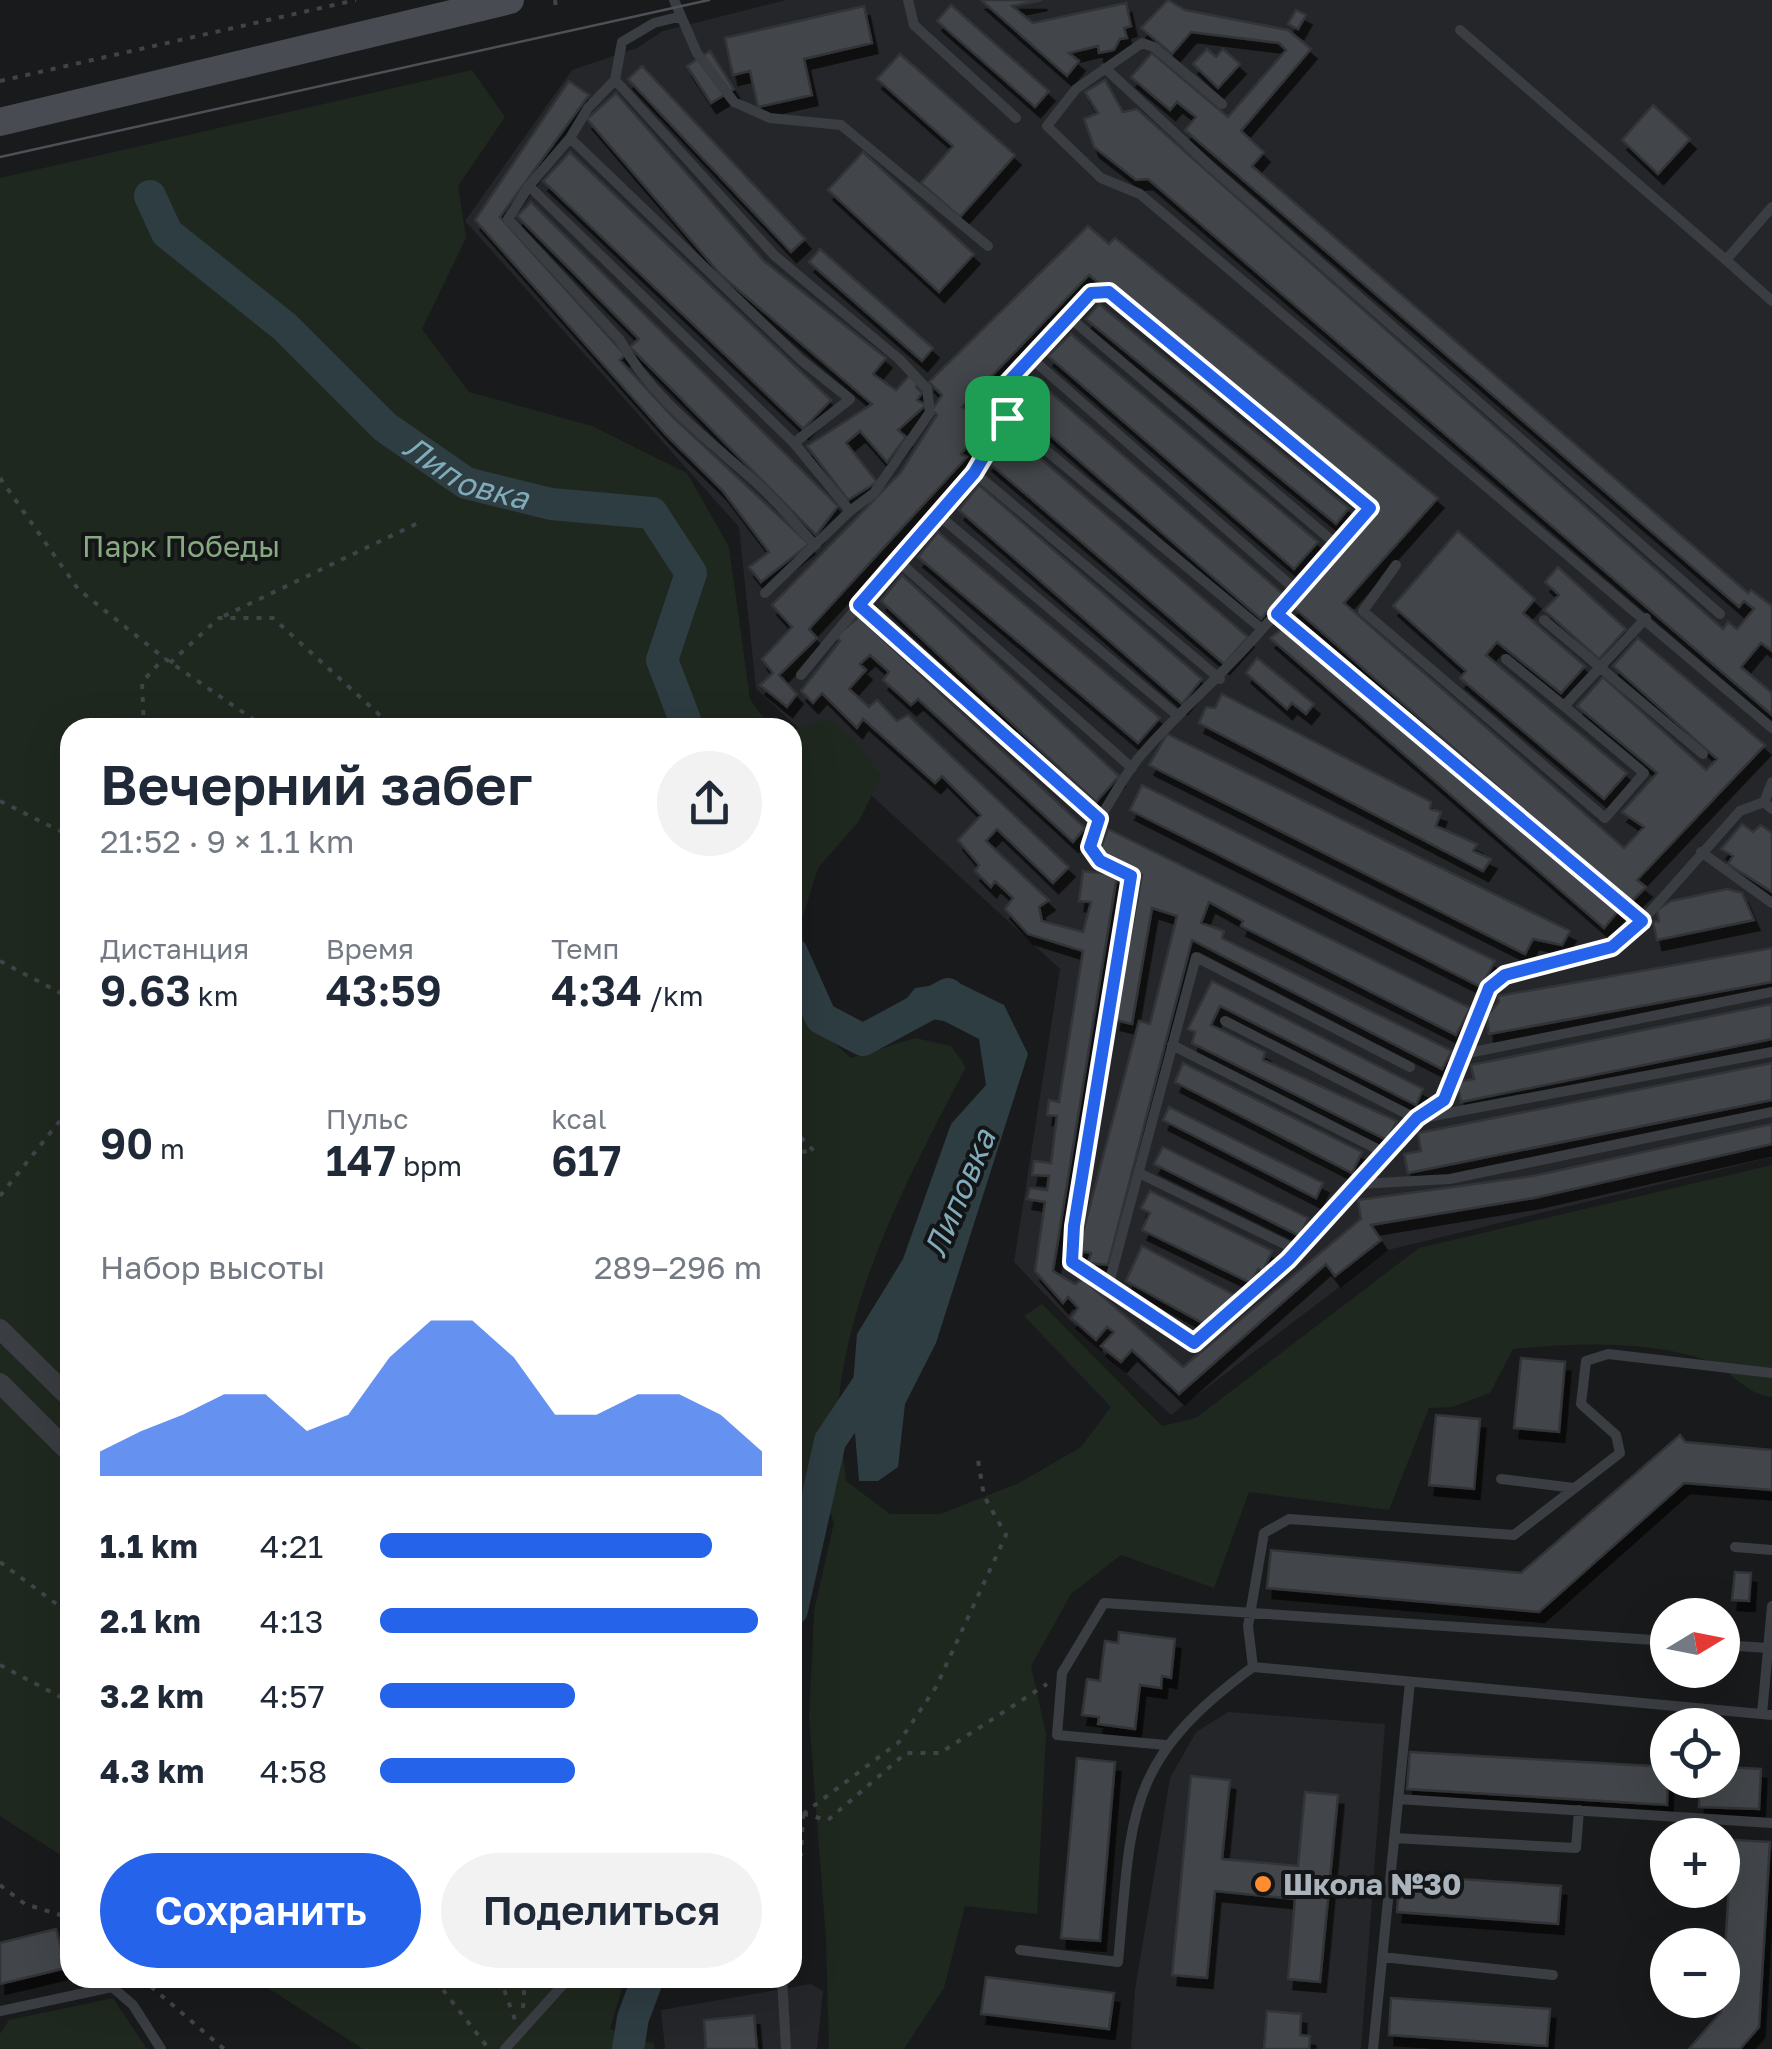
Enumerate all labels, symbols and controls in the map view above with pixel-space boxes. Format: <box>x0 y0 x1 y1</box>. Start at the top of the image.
pin <box>965 376 1050 461</box>
icon: arrive <box>980 391 1035 446</box>
water label: Липовка <box>397 427 535 517</box>
park label: Парк Победы <box>82 528 280 564</box>
text: Вечерний забег <box>100 751 533 817</box>
button: share <box>657 751 762 856</box>
text: 21:52 · 9 × 1.1 km <box>100 822 354 860</box>
text: Дистанция <box>100 932 249 965</box>
text: Время <box>326 932 414 965</box>
text: Темп <box>551 932 619 965</box>
text: 9.63 <box>100 965 191 1015</box>
text: 43:59 <box>326 965 442 1015</box>
text: 4:34 <box>551 965 642 1015</box>
text: km <box>191 979 238 1012</box>
text: /km <box>642 979 704 1012</box>
text: Пульс <box>326 1102 408 1135</box>
text: kcal <box>551 1102 607 1135</box>
text: 90 <box>100 1118 153 1168</box>
water label: Липовка <box>915 1122 1004 1263</box>
text: m <box>153 1132 185 1165</box>
text: 147 <box>326 1135 396 1185</box>
text: 617 <box>551 1135 621 1185</box>
text: bpm <box>396 1149 462 1182</box>
text: Набор высоты <box>100 1248 325 1286</box>
text: 289–296 m <box>594 1248 762 1286</box>
text: 1.1 km <box>100 1527 198 1565</box>
text: 4:21 <box>260 1527 323 1565</box>
north arrow <box>1650 1598 1740 1688</box>
map controls <box>1650 1598 1740 2018</box>
text: 2.1 km <box>100 1602 201 1640</box>
text: 4:13 <box>260 1602 323 1640</box>
text: 3.2 km <box>100 1677 204 1715</box>
text: 4:57 <box>260 1677 325 1715</box>
button: locate <box>1650 1708 1740 1798</box>
text: 4.3 km <box>100 1752 204 1790</box>
text: 4:58 <box>260 1752 327 1790</box>
button: + <box>1650 1818 1740 1908</box>
button: Сохранить <box>100 1853 421 1968</box>
button: Поделиться <box>441 1853 762 1968</box>
place label: Школа №30 <box>1283 1866 1461 1902</box>
marker: Школа №30 <box>1252 1873 1274 1895</box>
button: − <box>1650 1928 1740 2018</box>

